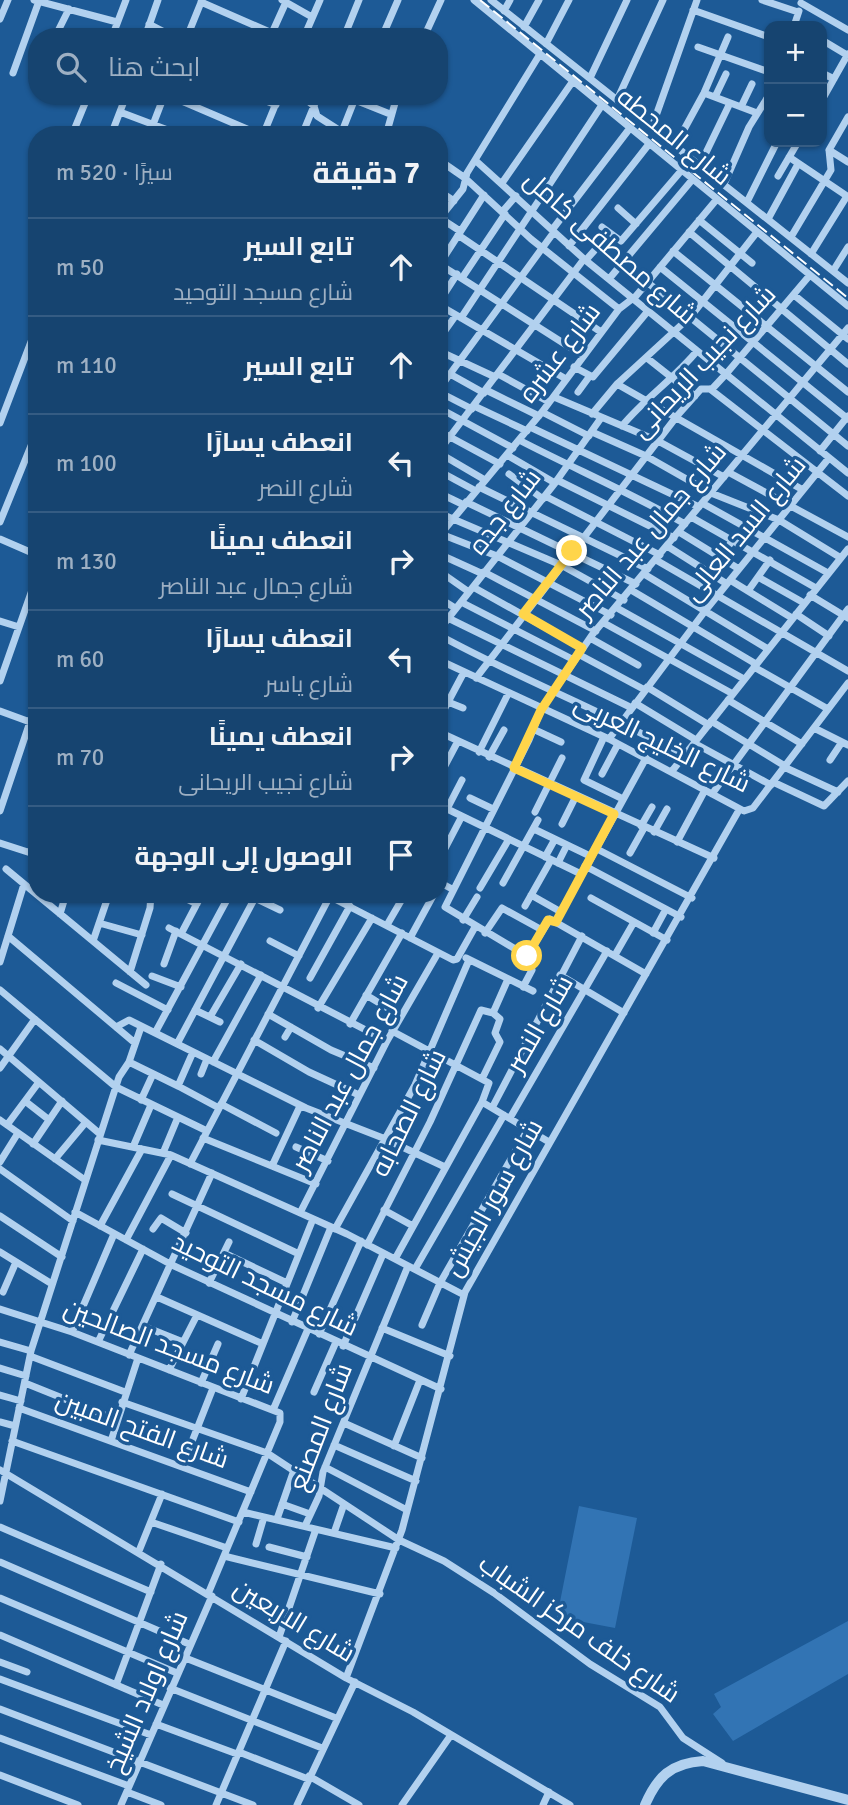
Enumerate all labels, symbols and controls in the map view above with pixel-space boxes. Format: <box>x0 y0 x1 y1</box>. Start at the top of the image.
map controls <box>764 21 827 147</box>
button: + <box>764 21 827 84</box>
search box <box>28 28 448 105</box>
icon: search <box>52 48 90 86</box>
text: ابحث هنا <box>108 52 201 84</box>
street label: شارع المحطه <box>610 81 738 193</box>
button: − <box>764 84 827 147</box>
text: 7 دقيقة <box>312 155 420 192</box>
text: سيرًا · 520 m <box>56 158 173 187</box>
street label: شارع مصطفى كامل <box>517 164 703 332</box>
text: تابع السير <box>244 231 353 263</box>
icon: ahead <box>382 248 420 286</box>
text: 50 m <box>56 253 104 282</box>
text: شارع مسجد التوحيد <box>173 278 353 307</box>
street label: شارع نجيب الريحانى <box>625 279 783 445</box>
street label: شارع عشره <box>512 297 608 409</box>
icon: ahead <box>382 346 420 384</box>
text: 110 m <box>56 351 117 380</box>
text: تابع السير <box>244 351 353 383</box>
text: انعطف يسارًا <box>205 427 353 459</box>
street label: شارع جمال عبد الناصر <box>567 437 734 627</box>
icon: left <box>382 444 420 482</box>
text: 100 m <box>56 449 117 478</box>
street label: شارع السد العالى <box>677 450 813 608</box>
street label: شارع جده <box>462 463 548 561</box>
text: شارع النصر <box>258 474 353 503</box>
text: انعطف يمينًا <box>209 525 353 557</box>
route end <box>556 535 587 566</box>
icon: right <box>382 542 420 580</box>
text: 130 m <box>56 547 117 576</box>
text: شارع جمال عبد الناصر <box>159 572 353 601</box>
text: انعطف يسارًا <box>205 623 353 655</box>
icon: left <box>382 640 420 678</box>
text: 60 m <box>56 645 104 674</box>
text: شارع ياسر <box>265 670 353 699</box>
street label: شارع الخليج العربى <box>569 688 755 800</box>
text: انعطف يمينًا <box>209 721 353 753</box>
icon: right <box>382 738 420 776</box>
text: 70 m <box>56 743 104 772</box>
text: شارع نجيب الريحانى <box>178 768 353 797</box>
icon: arrive <box>382 836 420 874</box>
text: الوصول إلى الوجهة <box>134 841 353 873</box>
route start <box>511 940 542 971</box>
street label: شارع جمال عبد الناصر <box>283 969 416 1179</box>
street label: شارع النصر <box>498 970 581 1080</box>
street label: شارع الصحابه <box>364 1044 454 1182</box>
street label: شارع سور الجيش <box>438 1114 550 1282</box>
street label: شارع مسجد التوحيد <box>167 1226 363 1344</box>
street label: شارع مسجد الصالحين <box>59 1292 279 1402</box>
street label: شارع المصنع <box>282 1359 360 1495</box>
street label: شارع الفتح المبين <box>51 1384 233 1476</box>
street label: شارع خلف مركز الشباب <box>472 1548 686 1710</box>
street label: شارع الاربعين <box>227 1572 361 1670</box>
street label: شارع اولاد الشيخ <box>99 1606 195 1778</box>

